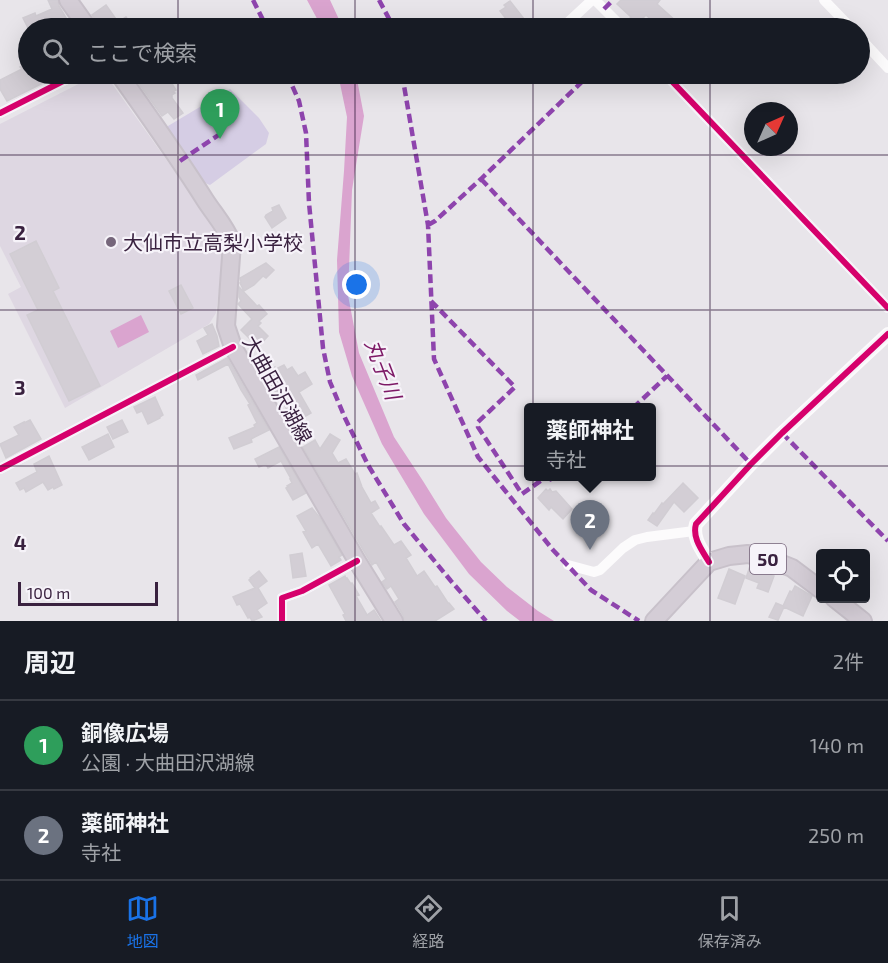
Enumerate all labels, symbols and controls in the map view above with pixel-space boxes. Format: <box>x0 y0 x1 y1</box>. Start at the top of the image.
search box <box>18 18 870 84</box>
icon: search <box>39 35 72 68</box>
text: ここで検索 <box>87 39 197 65</box>
pin: 1 <box>200 90 240 139</box>
north arrow <box>744 102 798 156</box>
text: 2 <box>14 220 26 244</box>
place label: 大仙市立高梨小学校 <box>123 230 303 254</box>
marker: 大仙市立高梨小学校 <box>104 235 118 249</box>
your location <box>342 270 371 299</box>
street label: 大曲田沢湖線 <box>238 331 318 447</box>
water label: 丸子川 <box>361 335 408 405</box>
text: 3 <box>14 375 26 399</box>
popup <box>524 403 656 481</box>
text: 薬師神社 <box>546 416 634 442</box>
text: 寺社 <box>546 447 586 471</box>
pin: 2 <box>570 500 610 550</box>
text: 4 <box>14 530 27 554</box>
road number: 50 <box>750 544 786 574</box>
map controls <box>816 549 870 603</box>
button: locate <box>816 549 870 603</box>
scale bar <box>18 579 158 606</box>
text: 100 m <box>27 583 70 602</box>
text: 周辺 <box>24 646 76 677</box>
text: 2件 <box>833 649 864 673</box>
text: 銅像広場 <box>81 719 169 745</box>
text: 1 <box>39 733 48 757</box>
text: 140 m <box>810 733 864 757</box>
text: 公園 · 大曲田沢湖線 <box>81 750 255 774</box>
text: 薬師神社 <box>81 809 169 835</box>
text: 2 <box>38 823 49 847</box>
text: 250 m <box>808 823 864 847</box>
text: 寺社 <box>81 840 121 864</box>
tab: 地図 <box>126 892 159 952</box>
tab: 経路 <box>412 892 445 952</box>
tab: 保存済み <box>698 892 762 952</box>

